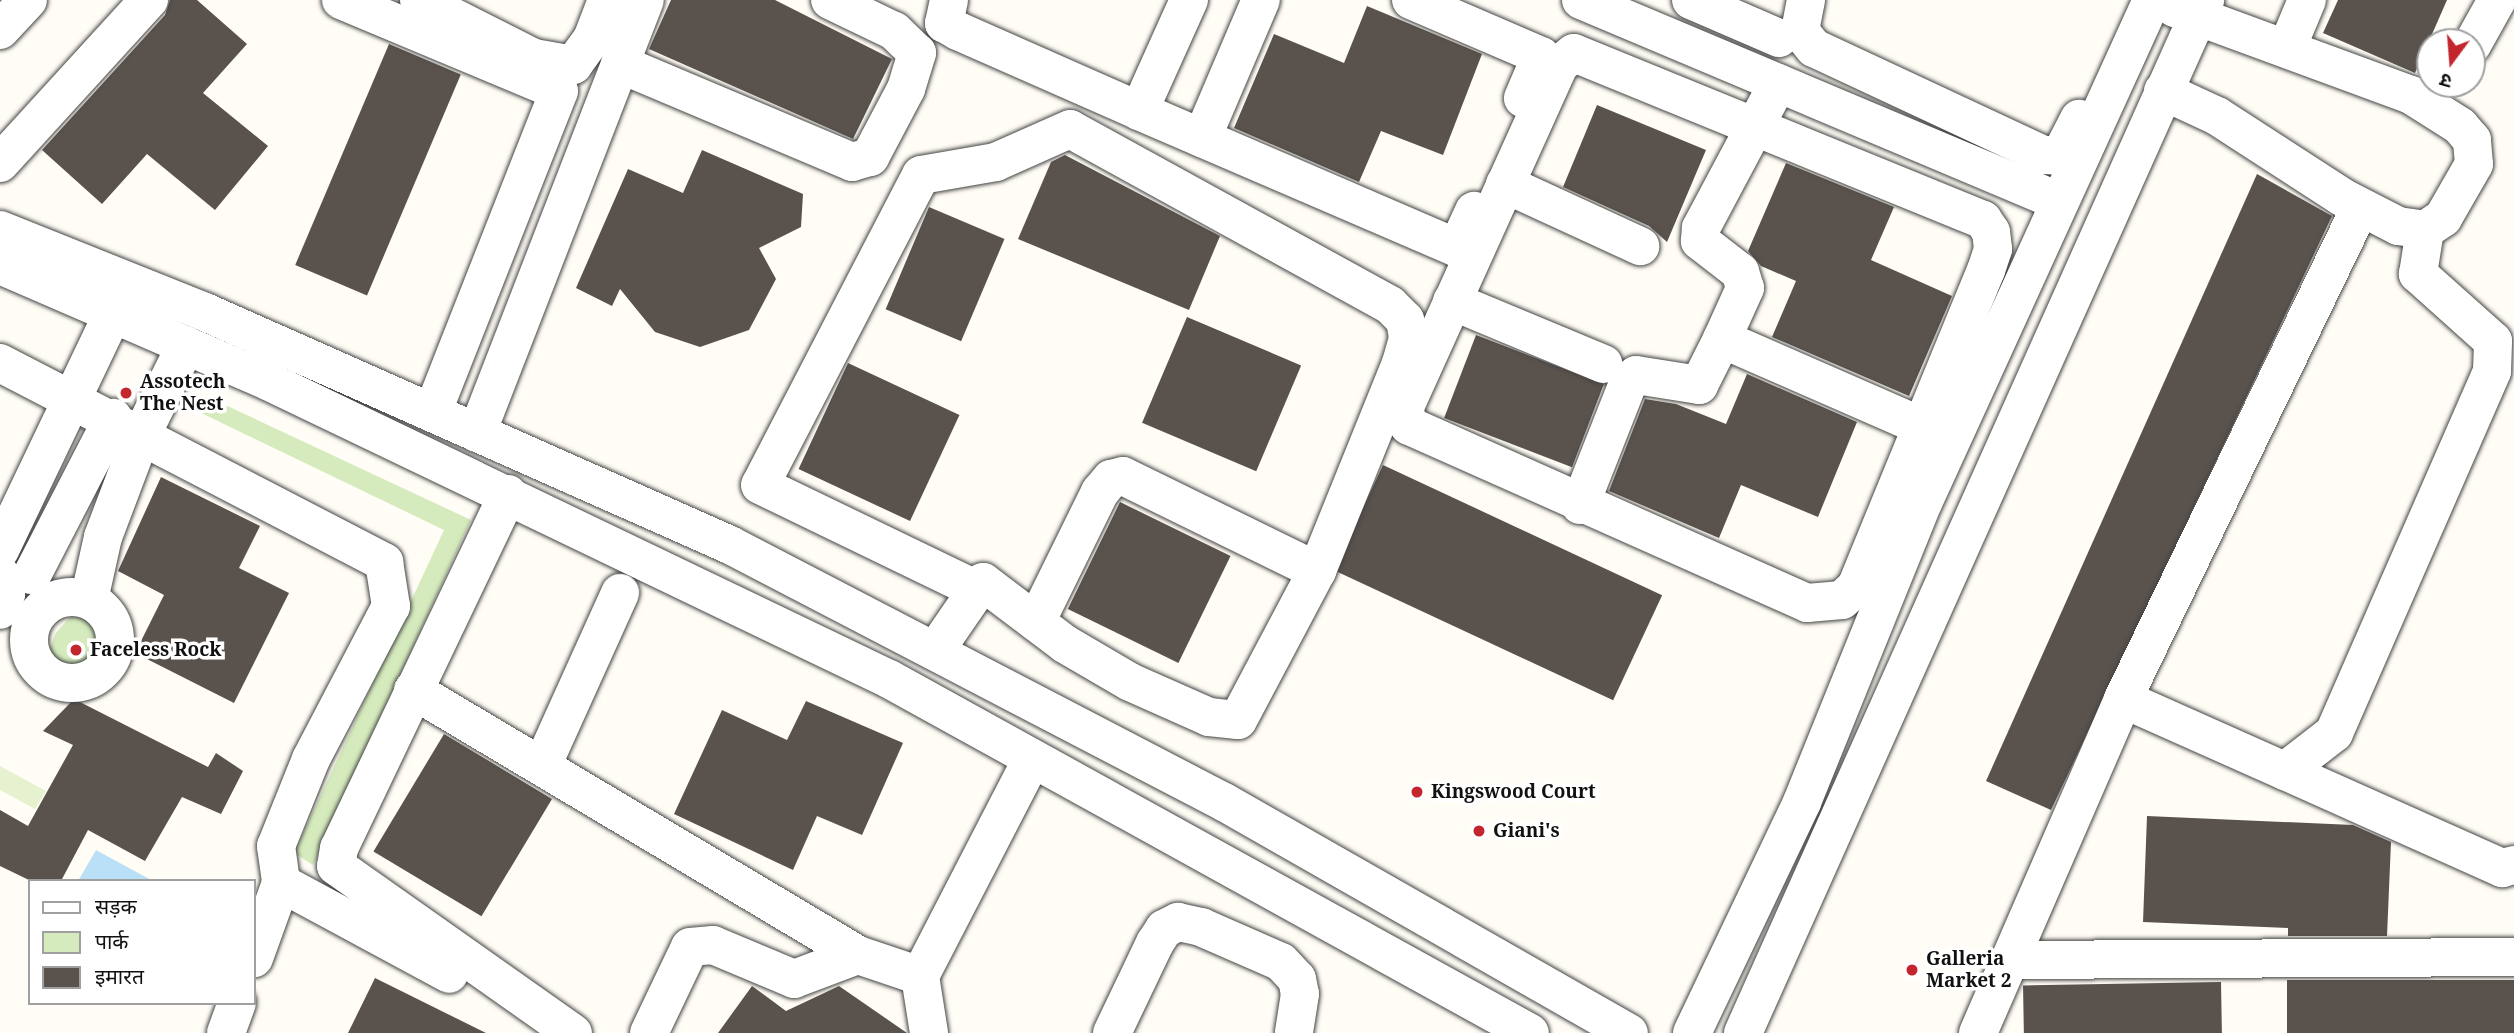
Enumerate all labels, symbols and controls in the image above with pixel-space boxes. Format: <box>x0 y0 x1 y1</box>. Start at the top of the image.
north arrow <box>2416 28 2486 98</box>
text: उ <box>2437 67 2455 95</box>
place label: Assotech The Nest <box>140 371 225 415</box>
marker: Assotech The Nest <box>118 385 134 401</box>
place label: Faceless Rock <box>90 639 221 661</box>
marker: Faceless Rock <box>68 642 84 658</box>
place label: Kingswood Court <box>1431 781 1596 803</box>
marker: Kingswood Court <box>1409 784 1425 800</box>
place label: Giani's <box>1493 820 1560 842</box>
marker: Giani's <box>1471 823 1487 839</box>
legend <box>28 879 256 1005</box>
text: सड़क <box>95 892 137 920</box>
text: पार्क <box>95 927 129 955</box>
place label: Galleria Market 2 <box>1926 948 2011 992</box>
text: इमारत <box>95 962 144 990</box>
marker: Galleria Market 2 <box>1904 962 1920 978</box>

